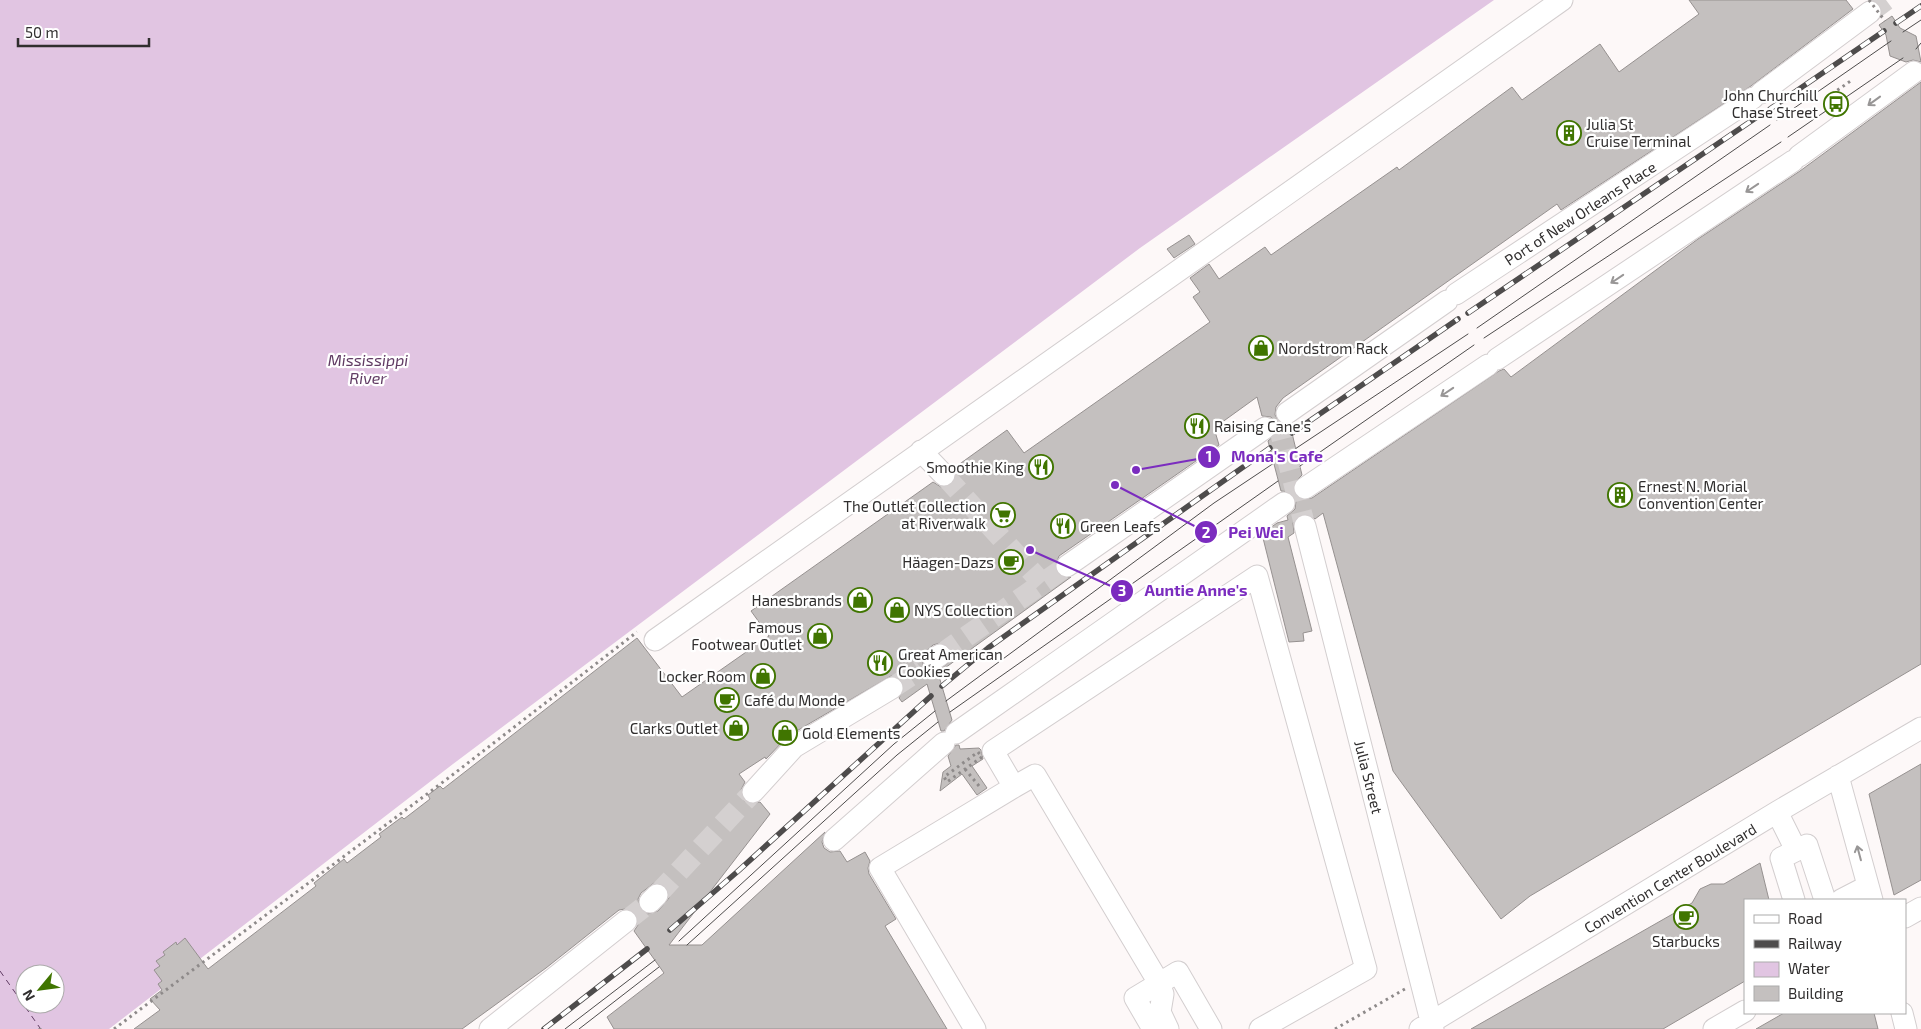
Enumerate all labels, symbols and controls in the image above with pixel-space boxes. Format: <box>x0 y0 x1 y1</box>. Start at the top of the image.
scale bar <box>18 15 149 47</box>
text: 50 m <box>25 23 59 41</box>
place label: John Churchill Chase Street <box>1723 86 1819 121</box>
bus stop icon: John Churchill Chase Street <box>1823 91 1849 117</box>
one-way arrow <box>1867 96 1881 106</box>
place label: Julia St Cruise Terminal <box>1586 115 1691 150</box>
building icon: Julia St Cruise Terminal <box>1556 120 1582 146</box>
street label: Port of New Orleans Place <box>1501 157 1659 269</box>
one-way arrow <box>1746 183 1760 193</box>
one-way arrow <box>1611 274 1625 284</box>
shop icon: Nordstrom Rack <box>1248 335 1274 361</box>
place label: Nordstrom Rack <box>1278 339 1389 357</box>
water label: Mississippi River <box>328 350 408 387</box>
one-way arrow <box>1440 387 1454 398</box>
restaurant icon: Raising Cane's <box>1184 413 1210 439</box>
place label: Raising Cane's <box>1214 417 1311 435</box>
callout: Mona's Cafe <box>1196 441 1333 472</box>
text: Mona's Cafe <box>1231 446 1323 465</box>
text: 1 <box>1206 447 1212 465</box>
restaurant icon: Smoothie King <box>1028 454 1054 480</box>
place label: Smoothie King <box>926 458 1025 476</box>
place label: Ernest N. Morial Convention Center <box>1638 477 1764 512</box>
building icon: Ernest N. Morial Convention Center <box>1607 482 1633 508</box>
place label: The Outlet Collection at Riverwalk <box>843 497 986 532</box>
supermarket icon: The Outlet Collection at Riverwalk <box>990 502 1016 528</box>
restaurant icon: Green Leafs <box>1050 513 1076 539</box>
place label: Green Leafs <box>1080 517 1161 535</box>
callout: Pei Wei <box>1193 517 1294 548</box>
text: Pei Wei <box>1228 522 1284 541</box>
text: 2 <box>1202 523 1211 541</box>
cafe icon: Häagen-Dazs <box>998 549 1024 575</box>
place label: Häagen-Dazs <box>902 553 994 571</box>
callout: Auntie Anne's <box>1109 575 1258 606</box>
text: Auntie Anne's <box>1144 580 1248 599</box>
text: 3 <box>1118 581 1126 599</box>
shop icon: Hanesbrands <box>847 587 873 613</box>
place label: Hanesbrands <box>752 591 842 609</box>
shop icon: NYS Collection <box>884 597 910 623</box>
place label: NYS Collection <box>914 601 1013 619</box>
place label: Famous Footwear Outlet <box>691 618 802 653</box>
shop icon: Famous Footwear Outlet <box>807 623 833 649</box>
place label: Great American Cookies <box>898 645 1003 680</box>
restaurant icon: Great American Cookies <box>867 650 893 676</box>
shop icon: Locker Room <box>750 663 776 689</box>
place label: Locker Room <box>659 667 746 685</box>
cafe icon: Café du Monde <box>714 687 740 713</box>
place label: Café du Monde <box>744 691 845 709</box>
shop icon: Clarks Outlet <box>723 715 749 741</box>
place label: Clarks Outlet <box>630 719 718 737</box>
shop icon: Gold Elements <box>772 720 798 746</box>
place label: Gold Elements <box>802 724 901 742</box>
street label: Julia Street <box>1351 738 1387 816</box>
street label: Convention Center Boulevard <box>1581 819 1759 937</box>
one-way arrow <box>1854 846 1863 862</box>
legend <box>1744 899 1906 1014</box>
cafe icon: Starbucks <box>1673 904 1699 930</box>
text: Road <box>1788 909 1823 927</box>
place label: Starbucks <box>1652 932 1720 950</box>
text: Railway <box>1788 934 1842 952</box>
text: Water <box>1788 959 1830 977</box>
north arrow <box>15 964 65 1014</box>
text: Building <box>1788 984 1844 1002</box>
text: N <box>18 987 38 1004</box>

